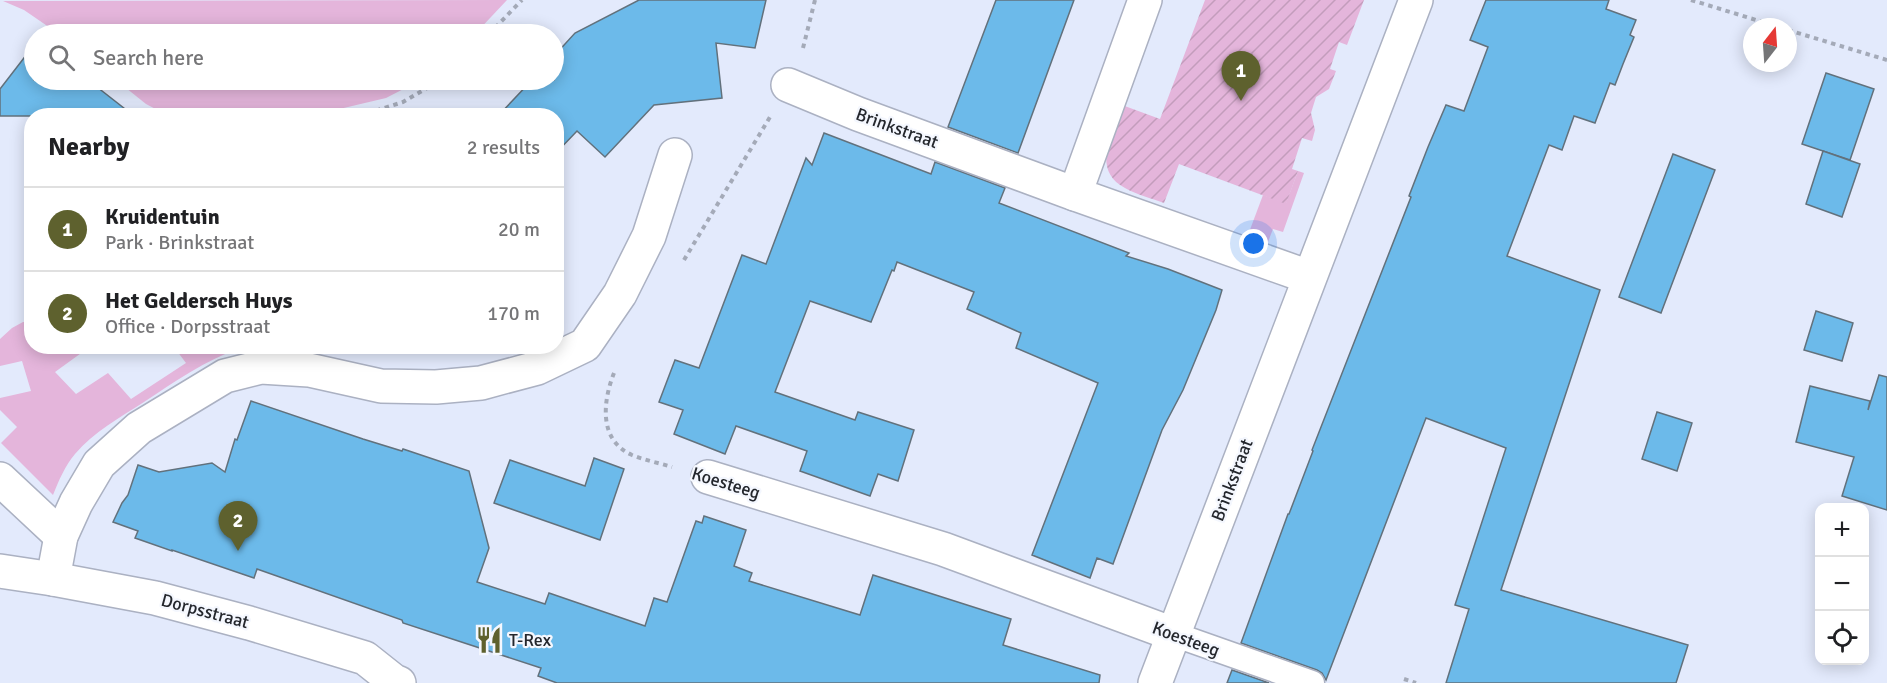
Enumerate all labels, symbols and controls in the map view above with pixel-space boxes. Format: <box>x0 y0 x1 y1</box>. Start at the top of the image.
north arrow <box>1743 18 1797 72</box>
search box <box>24 24 564 90</box>
icon: search <box>45 41 78 74</box>
text: Search here <box>93 44 204 71</box>
pin: 1 <box>1222 51 1260 101</box>
street label: Brinkstraat <box>853 103 941 153</box>
text: Nearby <box>48 131 129 163</box>
text: 2 results <box>467 135 540 160</box>
text: Kruidentuin <box>105 203 220 230</box>
text: 1 <box>62 217 73 242</box>
text: 20 m <box>498 217 540 242</box>
your location <box>1239 229 1268 258</box>
text: Park · Brinkstraat <box>105 230 254 255</box>
text: Het Geldersch Huys <box>105 287 293 314</box>
text: 2 <box>62 301 73 326</box>
text: 170 m <box>487 301 540 326</box>
text: Office · Dorpsstraat <box>105 314 270 339</box>
street label: Brinkstraat <box>1206 436 1258 524</box>
street label: Koesteeg <box>689 462 763 504</box>
pin: 2 <box>218 502 258 551</box>
map controls <box>1815 503 1869 665</box>
button: + <box>1815 503 1869 557</box>
button: − <box>1815 557 1869 611</box>
street label: Dorpsstraat <box>159 589 251 633</box>
button: locate <box>1815 611 1869 665</box>
street label: Koesteeg <box>1149 617 1223 661</box>
restaurant icon: T-Rex <box>474 625 504 655</box>
place label: T-Rex <box>509 629 552 651</box>

